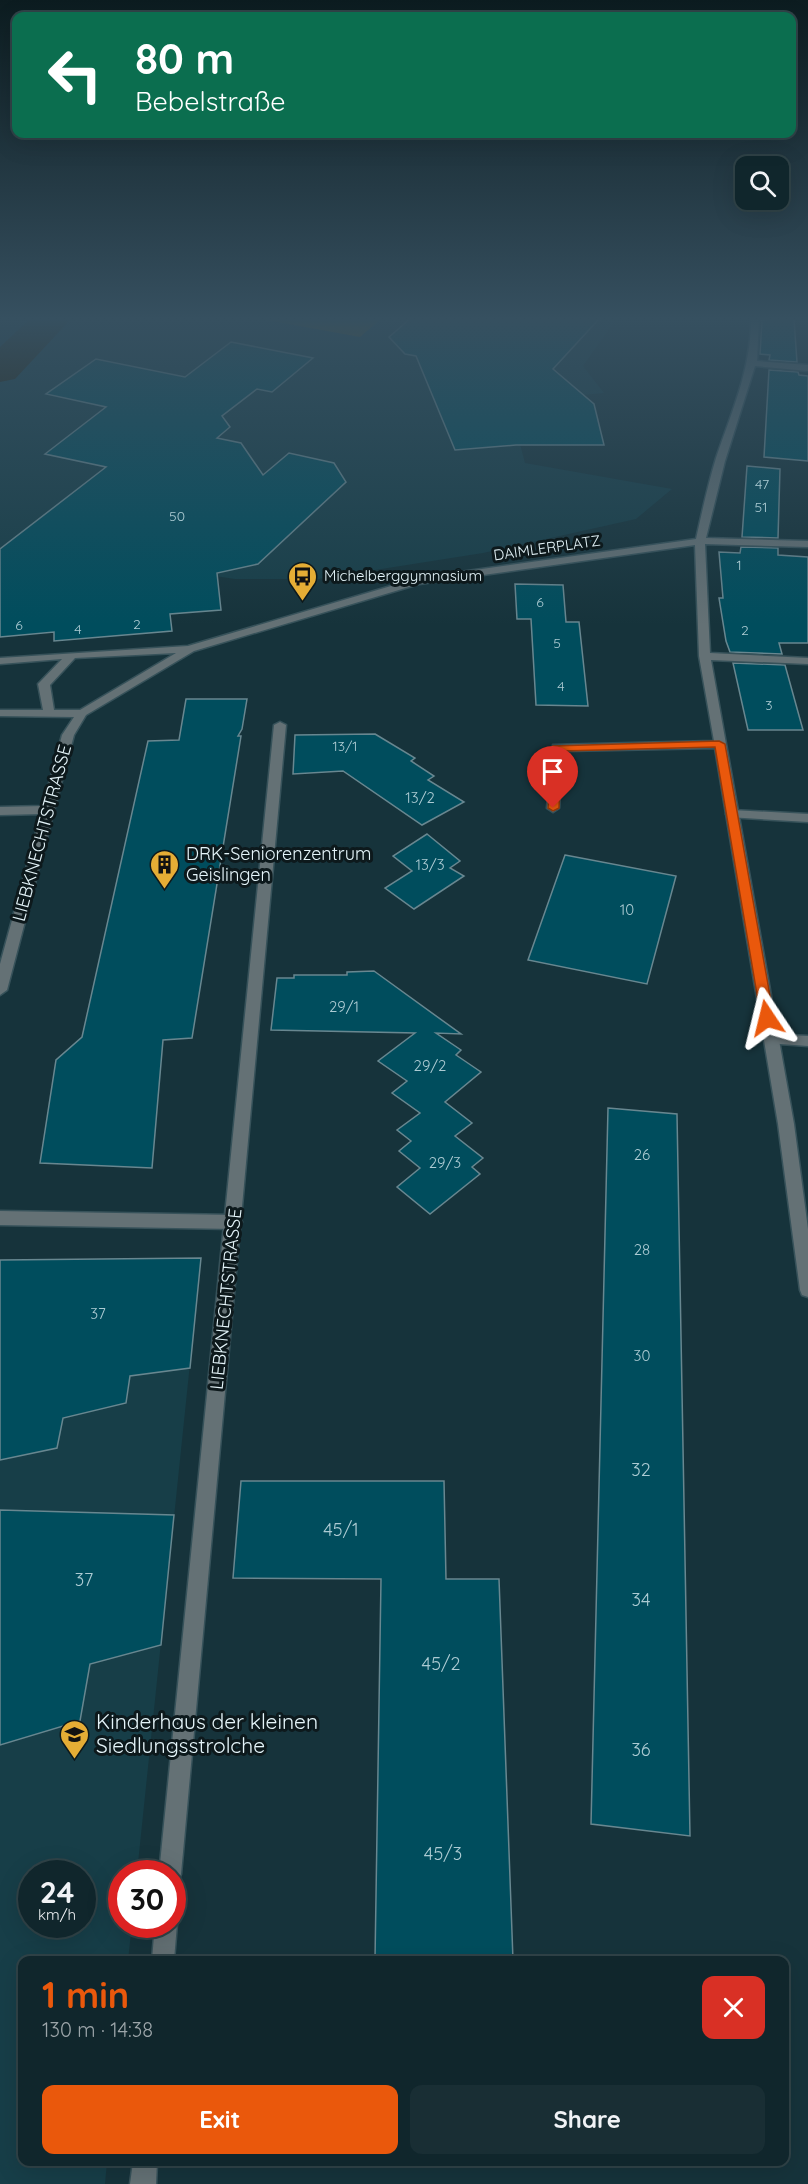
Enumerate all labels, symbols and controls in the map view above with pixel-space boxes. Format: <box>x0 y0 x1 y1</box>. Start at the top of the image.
text: 80 m <box>135 32 234 85</box>
icon: left <box>36 36 114 114</box>
text: Bebelstraße <box>135 84 286 118</box>
map controls <box>735 156 789 210</box>
button: search <box>735 156 789 210</box>
house number: 47 <box>755 475 769 493</box>
house number: 51 <box>755 498 767 516</box>
house number: 50 <box>169 507 185 525</box>
street label: DAIMLERPLATZ <box>492 531 602 564</box>
house number: 1 <box>736 556 742 574</box>
bus stop icon: Michelberggymnasium <box>287 560 319 602</box>
place label: Michelberggymnasium <box>324 566 482 585</box>
house number: 6 <box>536 593 544 611</box>
house number: 2 <box>133 615 141 633</box>
house number: 6 <box>15 616 23 634</box>
house number: 4 <box>74 620 82 638</box>
house number: 2 <box>741 621 749 639</box>
house number: 5 <box>553 634 561 652</box>
house number: 4 <box>557 677 565 695</box>
house number: 3 <box>765 696 773 714</box>
house number: 13/1 <box>332 737 358 755</box>
street label: LIEBKNECHTSTRASSE <box>7 742 76 924</box>
pin <box>527 746 578 808</box>
icon: arrive <box>536 755 569 788</box>
house number: 13/2 <box>405 788 435 807</box>
place label: DRK-Seniorenzentrum Geislingen <box>186 842 371 886</box>
building icon: DRK-Seniorenzentrum Geislingen <box>149 848 181 890</box>
house number: 13/3 <box>415 855 445 874</box>
house number: 10 <box>620 900 634 919</box>
position arrow <box>735 986 799 1050</box>
house number: 29/1 <box>329 997 359 1016</box>
house number: 29/2 <box>414 1056 446 1075</box>
house number: 26 <box>634 1145 650 1164</box>
house number: 29/3 <box>429 1153 461 1172</box>
street label: LIEBKNECHTSTRASSE <box>205 1207 246 1391</box>
house number: 28 <box>634 1240 650 1259</box>
house number: 37 <box>90 1304 106 1323</box>
house number: 30 <box>634 1346 650 1365</box>
house number: 32 <box>631 1458 651 1481</box>
house number: 45/1 <box>323 1518 359 1541</box>
house number: 37 <box>75 1568 93 1591</box>
house number: 34 <box>632 1588 650 1611</box>
house number: 45/2 <box>422 1652 460 1675</box>
place label: Kinderhaus der kleinen Siedlungsstrolche <box>96 1708 318 1758</box>
school or university icon: Kinderhaus der kleinen Siedlungsstrolche <box>59 1718 91 1760</box>
house number: 36 <box>631 1738 651 1761</box>
house number: 45/3 <box>424 1842 462 1865</box>
speed limit sign: 30 <box>108 1860 186 1938</box>
text: 24 <box>40 1873 74 1911</box>
text: km/h <box>38 1905 76 1924</box>
text: 1 min <box>42 1972 129 2017</box>
button: close <box>702 1976 765 2039</box>
text: 130 m · 14:38 <box>42 2017 153 2042</box>
button: Exit <box>42 2085 398 2154</box>
button: Share <box>410 2085 765 2154</box>

